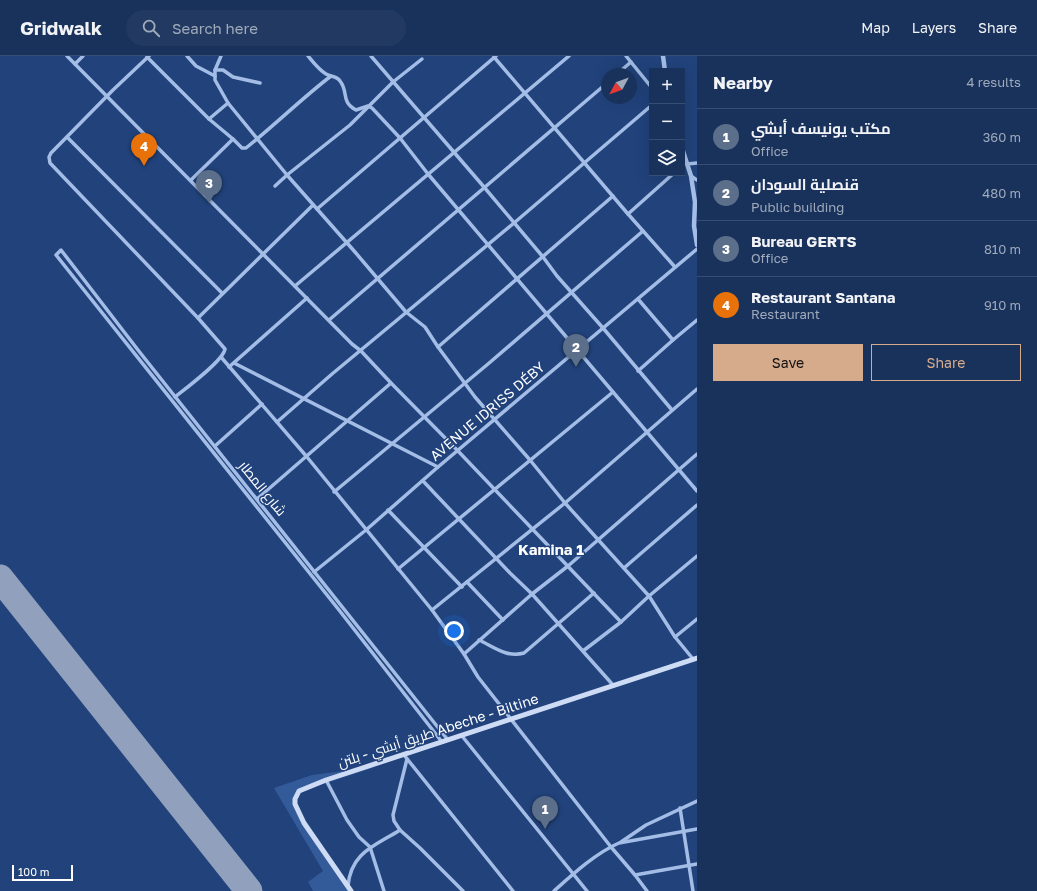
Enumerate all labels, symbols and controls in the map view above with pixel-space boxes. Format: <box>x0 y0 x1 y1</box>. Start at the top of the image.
search box <box>126 10 406 46</box>
text: Gridwalk <box>20 16 102 39</box>
icon: search <box>140 17 162 39</box>
text: Search here <box>172 19 258 37</box>
text: Map <box>861 19 890 36</box>
text: Layers <box>912 19 956 36</box>
text: Share <box>978 19 1017 36</box>
north arrow <box>601 68 637 104</box>
map controls <box>649 68 685 176</box>
button: + <box>649 68 685 104</box>
text: Nearby <box>713 72 773 93</box>
text: 4 results <box>967 74 1021 90</box>
button: − <box>649 104 685 140</box>
text: مكتب يونيسف أبشي <box>751 119 891 137</box>
text: 1 <box>723 129 729 145</box>
text: 360 m <box>983 129 1021 145</box>
pin: 4 <box>131 133 157 166</box>
button: layers <box>649 140 685 176</box>
text: Office <box>751 143 788 159</box>
pin: 3 <box>196 170 222 203</box>
text: قنصلية السودان <box>751 175 859 193</box>
text: 2 <box>722 185 730 201</box>
text: 480 m <box>982 185 1021 201</box>
text: Public building <box>751 199 844 215</box>
text: Bureau GERTS <box>751 232 857 250</box>
text: 3 <box>722 241 730 257</box>
text: 810 m <box>984 241 1021 257</box>
text: Office <box>751 250 788 266</box>
text: Restaurant Santana <box>751 288 895 306</box>
text: 4 <box>722 297 730 313</box>
text: 910 m <box>984 297 1021 313</box>
text: Restaurant <box>751 306 820 322</box>
pin: 2 <box>563 334 589 367</box>
button: Save <box>713 344 863 381</box>
button: Share <box>871 344 1021 381</box>
street label: AVENUE IDRISS DÉBY <box>426 358 548 464</box>
street label: شارع المطار <box>234 456 290 520</box>
district label: Kamina 1 <box>518 540 584 558</box>
your location <box>444 621 464 641</box>
street label: طريق أبشي - بلتن Abeche - Biltine <box>335 689 541 773</box>
pin: 1 <box>532 796 558 829</box>
scale bar <box>12 863 73 882</box>
text: 100 m <box>18 865 49 878</box>

